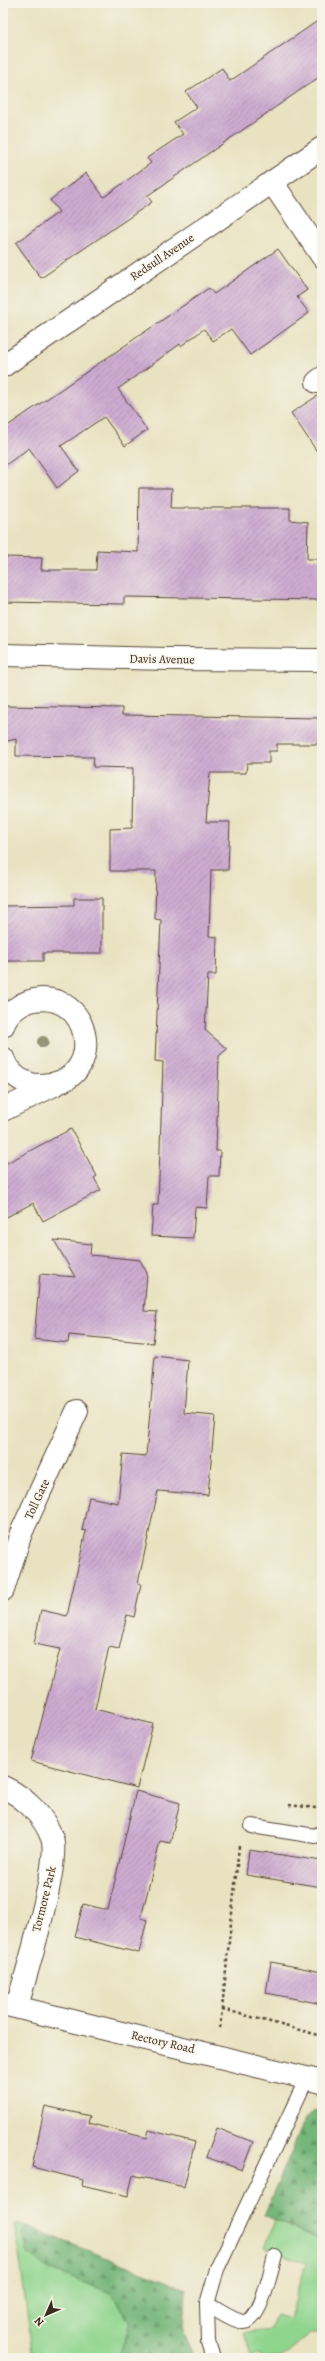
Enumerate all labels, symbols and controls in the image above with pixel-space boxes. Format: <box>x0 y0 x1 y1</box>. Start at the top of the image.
street label: Redsull Avenue <box>127 230 197 284</box>
street label: Davis Avenue <box>129 650 195 668</box>
street label: Toll Gate <box>21 1476 53 1522</box>
street label: Tormore Park <box>28 1864 60 1934</box>
street label: Rectory Road <box>130 2027 197 2057</box>
north arrow <box>26 2295 66 2335</box>
text: N <box>31 2314 47 2330</box>

